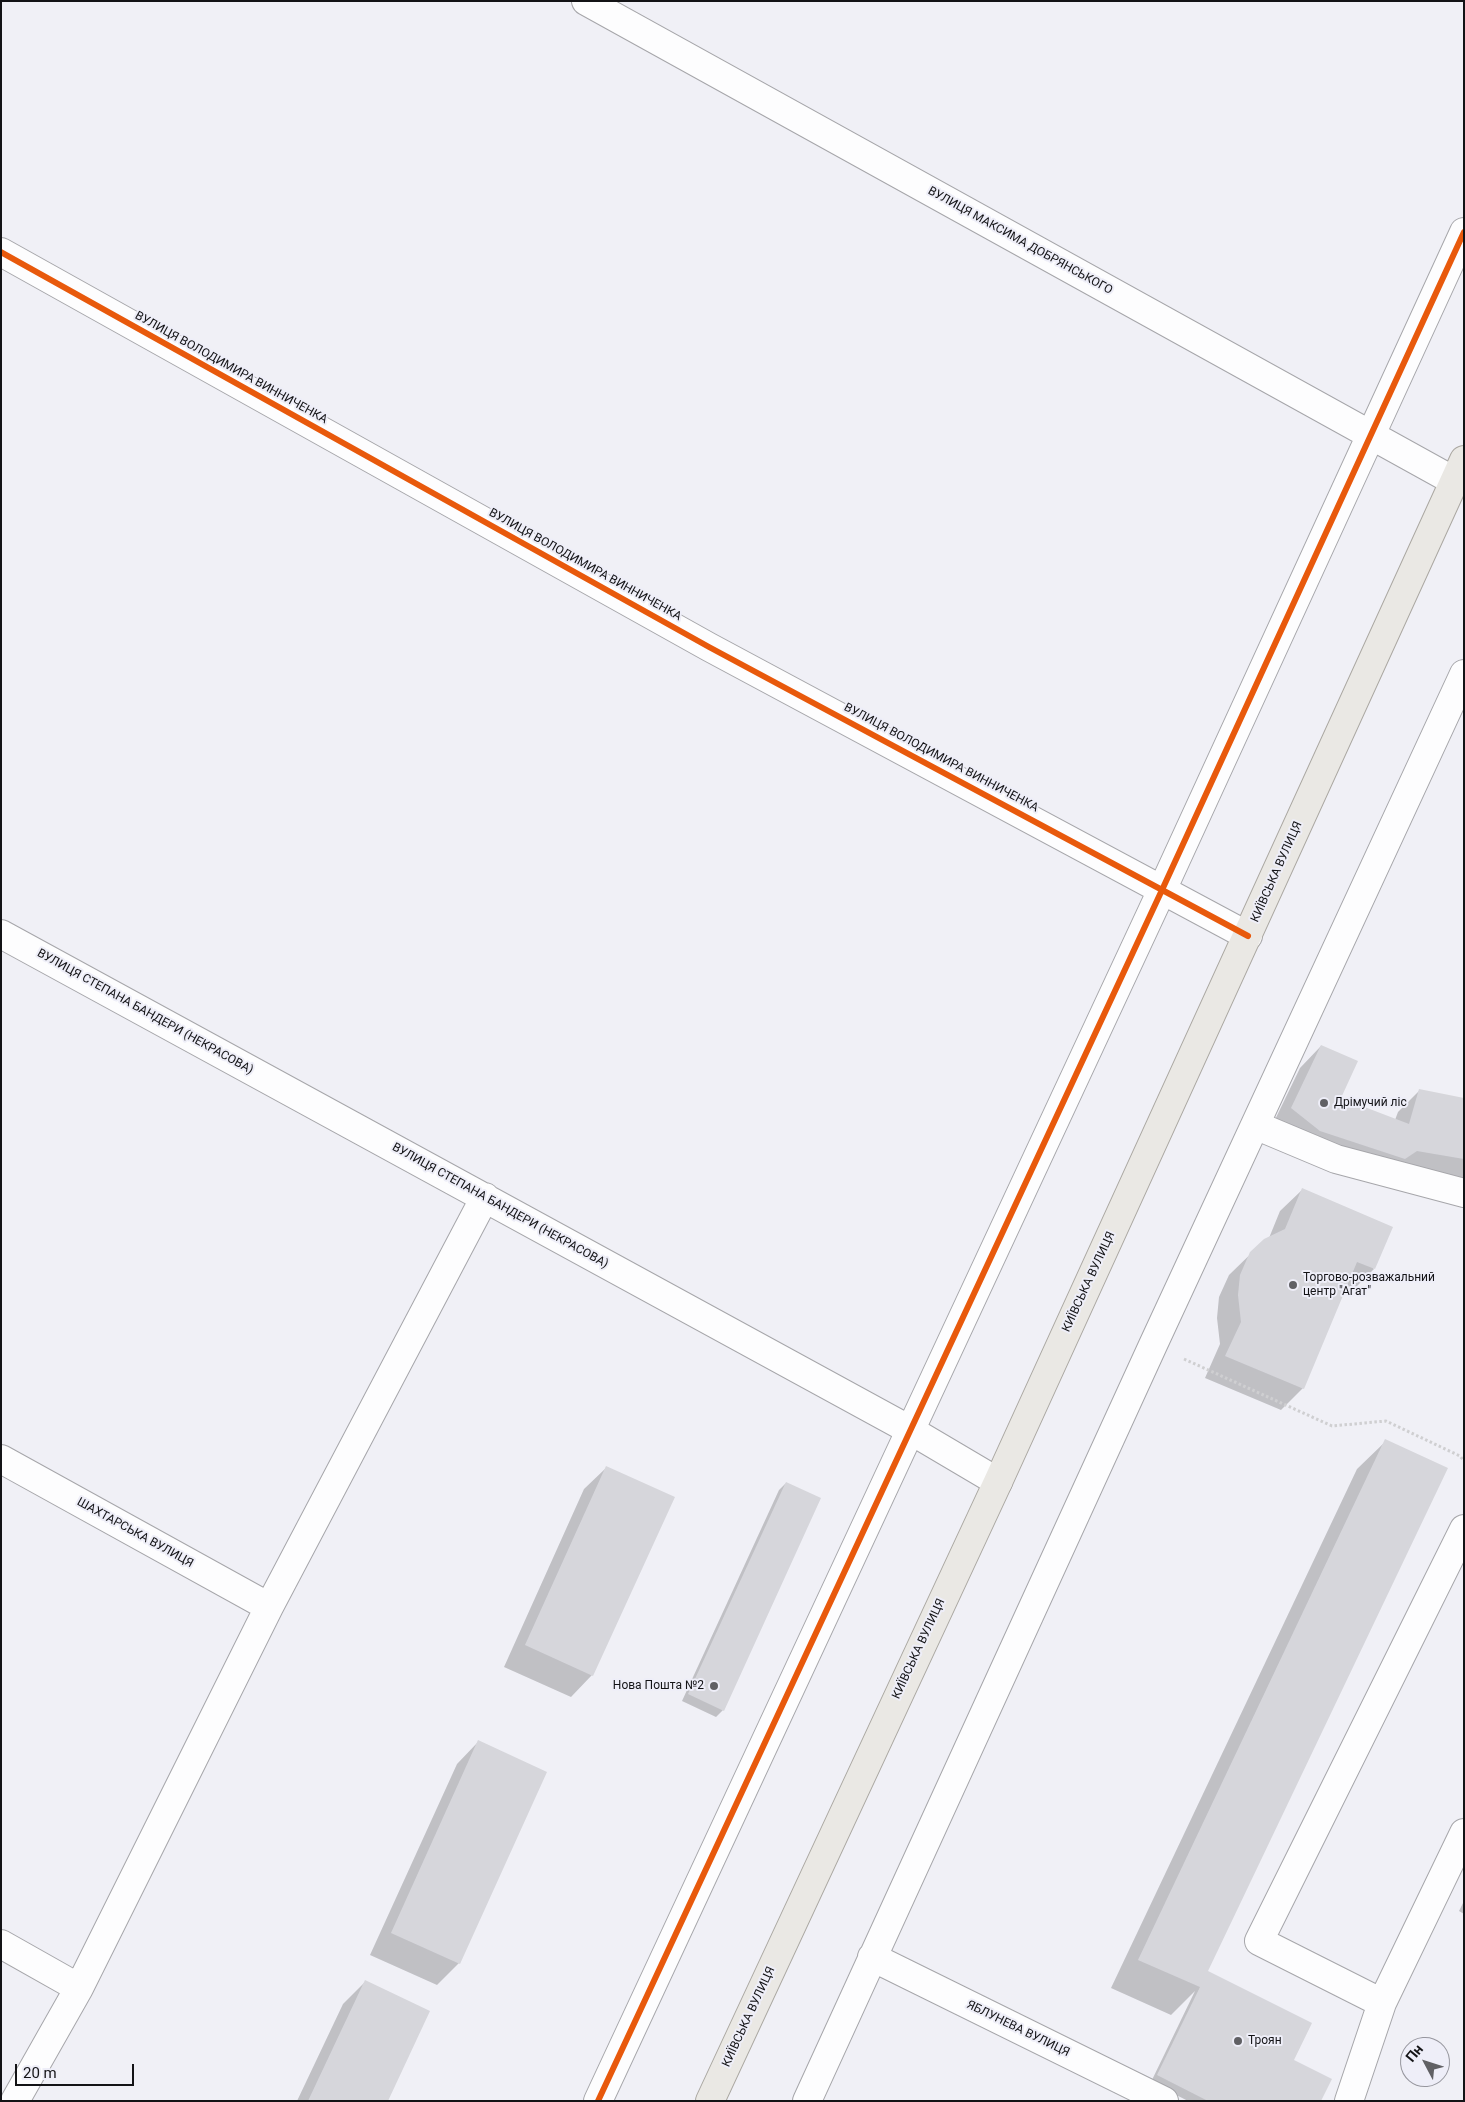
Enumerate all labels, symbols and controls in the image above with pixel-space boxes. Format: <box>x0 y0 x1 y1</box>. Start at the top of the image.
street label: ВУЛИЦЯ МАКСИМА ДОБРЯНСЬКОГО <box>925 184 1115 298</box>
street label: ВУЛИЦЯ ВОЛОДИМИРА ВИННИЧЕНКА <box>132 309 330 427</box>
street label: ВУЛИЦЯ ВОЛОДИМИРА ВИННИЧЕНКА <box>486 506 684 624</box>
street label: ВУЛИЦЯ ВОЛОДИМИРА ВИННИЧЕНКА <box>841 700 1041 816</box>
street label: КИЇВСЬКА ВУЛИЦЯ <box>1248 819 1306 925</box>
street label: ВУЛИЦЯ СТЕПАНА БАНДЕРИ (НЕКРАСОВА) <box>34 946 256 1078</box>
place label: Дрімучий ліс <box>1334 1096 1407 1110</box>
marker: Дрімучий ліс <box>1318 1097 1330 1109</box>
street label: ВУЛИЦЯ СТЕПАНА БАНДЕРИ (НЕКРАСОВА) <box>389 1140 611 1272</box>
street label: КИЇВСЬКА ВУЛИЦЯ <box>1059 1230 1119 1334</box>
place label: Торгово-розважальний центр "Агат" <box>1303 1271 1435 1299</box>
marker: Торгово-розважальний центр "Агат" <box>1287 1279 1299 1291</box>
street label: ШАХТАРСЬКА ВУЛИЦЯ <box>74 1495 196 1571</box>
street label: КИЇВСЬКА ВУЛИЦЯ <box>889 1597 949 1701</box>
place label: Нова Пошта №2 <box>613 1679 704 1693</box>
marker: Нова Пошта №2 <box>708 1680 720 1692</box>
street label: КИЇВСЬКА ВУЛИЦЯ <box>719 1965 779 2069</box>
street label: ЯБЛУНЕВА ВУЛИЦЯ <box>964 1998 1072 2060</box>
place label: Троян <box>1248 2034 1282 2048</box>
marker: Троян <box>1232 2035 1244 2047</box>
north arrow <box>1400 2037 1450 2087</box>
text: Пн <box>1402 2041 1426 2065</box>
scale bar <box>18 2054 136 2086</box>
text: 20 m <box>23 2064 57 2082</box>

